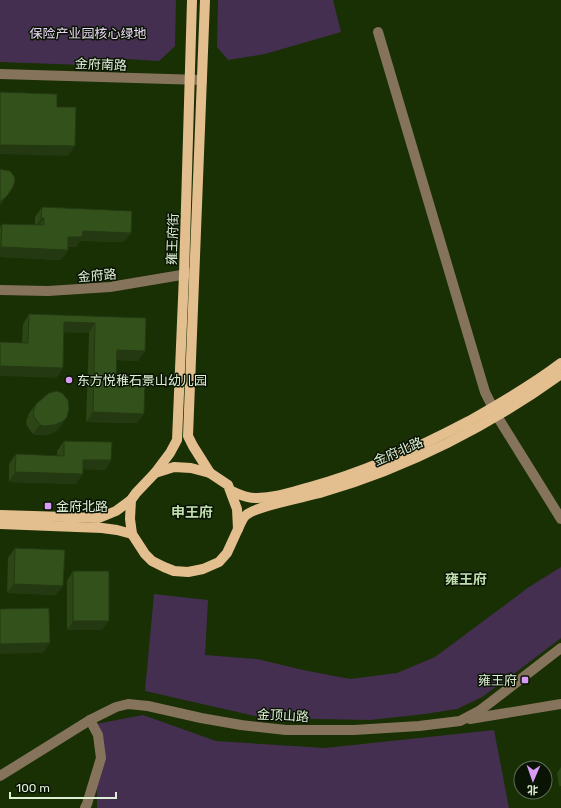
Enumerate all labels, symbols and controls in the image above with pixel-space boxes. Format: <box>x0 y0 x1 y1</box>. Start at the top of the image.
park label: 保险产业园核心绿地 <box>29 26 147 41</box>
street label: 金府南路 <box>75 56 127 73</box>
street label: 雍王府街 <box>164 213 181 265</box>
street label: 金府路 <box>77 266 117 285</box>
place label: 东方悦稚石景山幼儿园 <box>77 373 207 388</box>
marker: 东方悦稚石景山幼儿园 <box>64 375 74 385</box>
street label: 金府北路 <box>371 434 425 469</box>
place label: 金府北路 <box>56 499 108 514</box>
marker: 金府北路 <box>43 501 53 511</box>
district label: 申王府 <box>171 504 213 521</box>
district label: 雍王府 <box>445 571 487 588</box>
place label: 雍王府 <box>478 673 517 688</box>
marker: 雍王府 <box>520 675 530 685</box>
street label: 金顶山路 <box>257 707 309 724</box>
north arrow <box>513 760 553 800</box>
scale bar <box>10 774 116 800</box>
text: 100 m <box>16 781 50 795</box>
text: 北 <box>527 783 538 796</box>

